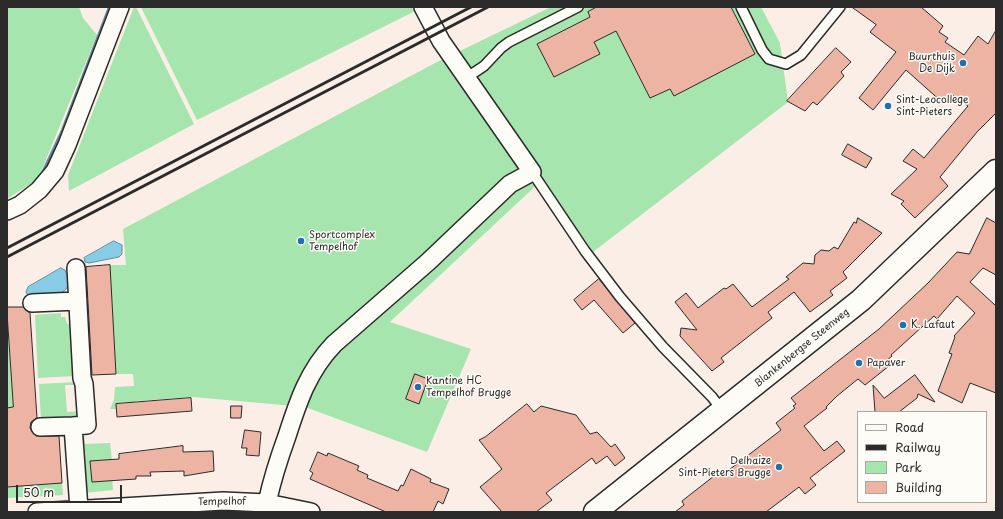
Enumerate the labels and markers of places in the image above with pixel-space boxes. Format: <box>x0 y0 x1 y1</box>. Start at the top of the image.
place label: Buurthuis De Dijk <box>909 51 955 74</box>
marker: Buurthuis De Dijk <box>958 58 968 68</box>
place label: Sint-Leocollege Sint-Pieters <box>896 94 968 118</box>
marker: Sint-Leocollege Sint-Pieters <box>883 101 893 111</box>
place label: Sportcomplex Tempelhof <box>309 229 375 252</box>
marker: Sportcomplex Tempelhof <box>296 236 306 246</box>
place label: K. Lafaut <box>911 319 955 331</box>
marker: K. Lafaut <box>898 320 908 330</box>
place label: Papaver <box>867 357 905 369</box>
marker: Papaver <box>854 358 864 368</box>
place label: Kantine HC Tempelhof Brugge <box>426 375 511 398</box>
marker: Kantine HC Tempelhof Brugge <box>413 382 423 392</box>
place label: Delhaize Sint-Pieters Brugge <box>678 455 771 478</box>
marker: Delhaize Sint-Pieters Brugge <box>774 462 784 472</box>

